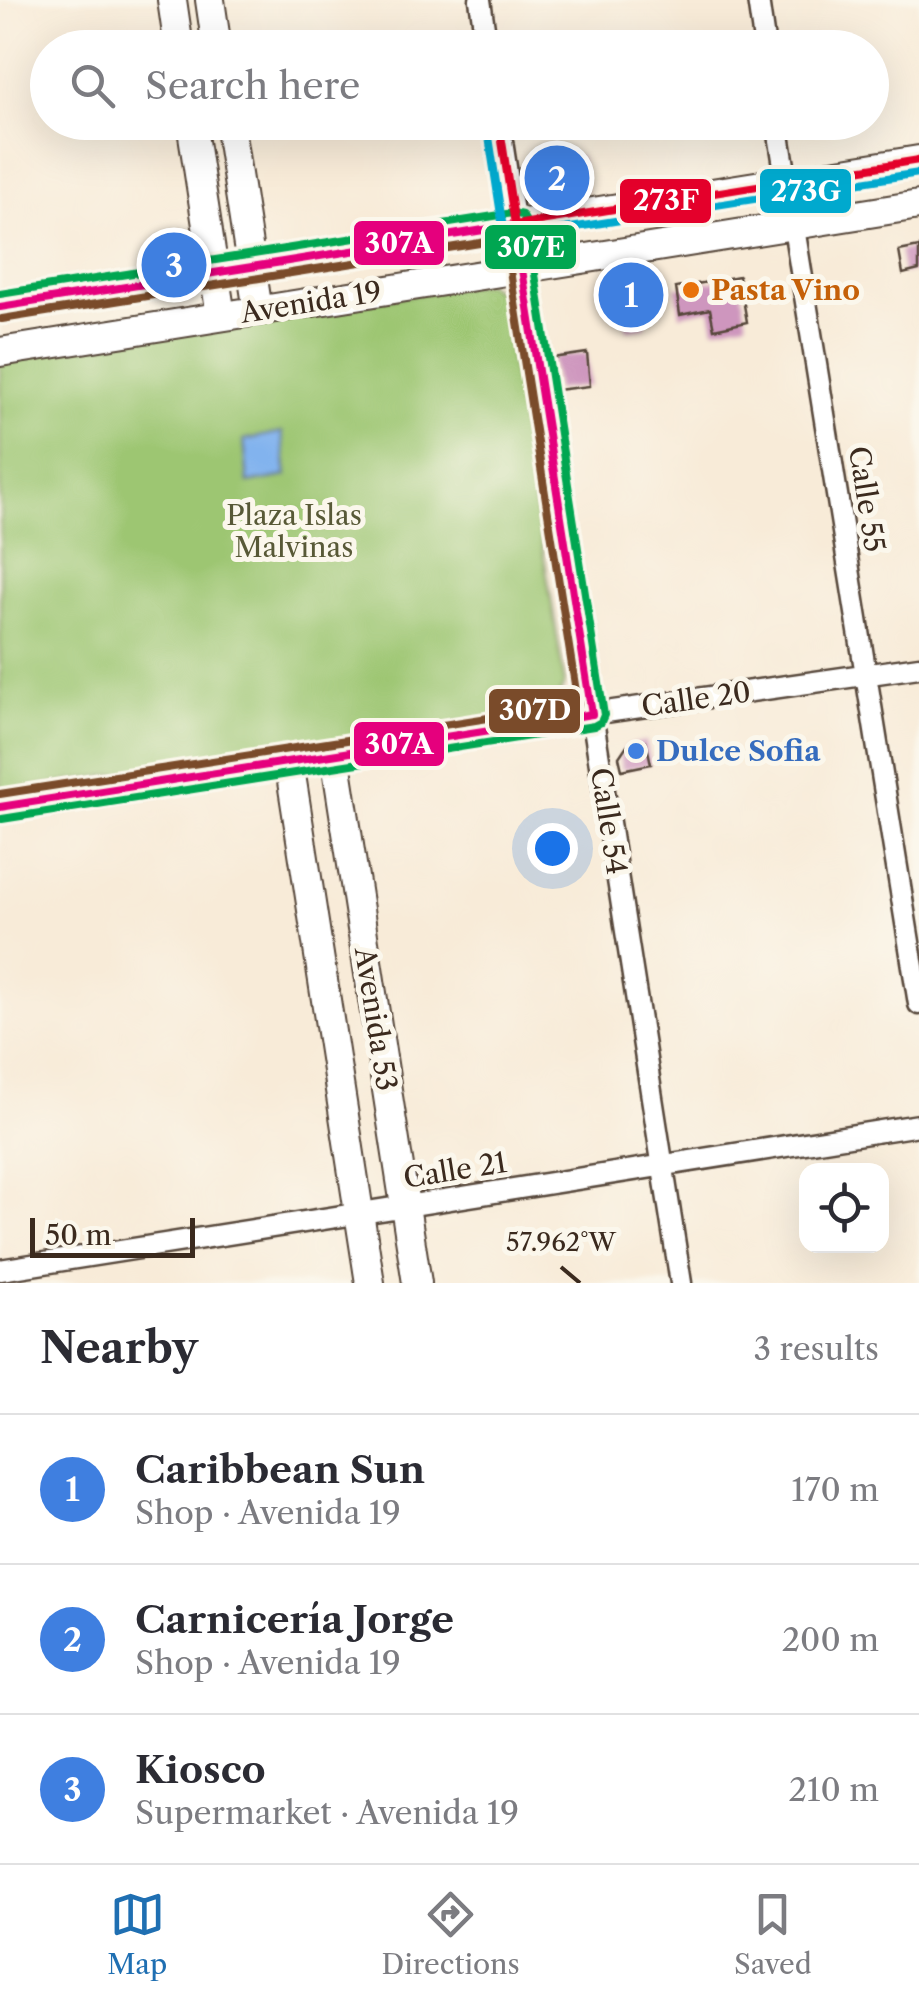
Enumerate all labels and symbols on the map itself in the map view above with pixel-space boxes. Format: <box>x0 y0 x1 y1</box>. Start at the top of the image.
pin: 2 <box>524 140 590 216</box>
line badge: 273G <box>758 167 853 215</box>
text: 273G <box>771 174 842 208</box>
line badge: 273F <box>618 177 713 225</box>
text: 273F <box>633 183 699 217</box>
line badge: 307A <box>352 219 446 267</box>
line badge: 307E <box>483 223 578 271</box>
text: 307A <box>365 226 435 260</box>
pin: 3 <box>142 228 206 302</box>
text: 307E <box>497 230 565 264</box>
pin: 1 <box>598 258 664 332</box>
place label: Pasta Vino <box>711 273 860 307</box>
street label: Avenida 19 <box>237 274 384 330</box>
marker: Pasta Vino <box>680 279 702 301</box>
street label: Calle 55 <box>842 444 892 554</box>
park label: Plaza Islas Malvinas <box>226 498 362 564</box>
street label: Calle 20 <box>639 675 753 723</box>
line badge: 307D <box>487 687 582 735</box>
text: 307D <box>499 693 571 727</box>
line badge: 307A <box>352 720 446 768</box>
text: 307A <box>365 727 435 761</box>
place label: Dulce Sofia <box>656 734 821 768</box>
marker: Dulce Sofia <box>625 740 647 762</box>
street label: Calle 54 <box>584 765 634 877</box>
your location <box>527 823 578 874</box>
street label: Avenida 53 <box>348 944 404 1093</box>
street label: Calle 21 <box>401 1145 509 1195</box>
scale bar <box>30 1213 195 1258</box>
text: 57.962°W <box>506 1227 617 1258</box>

